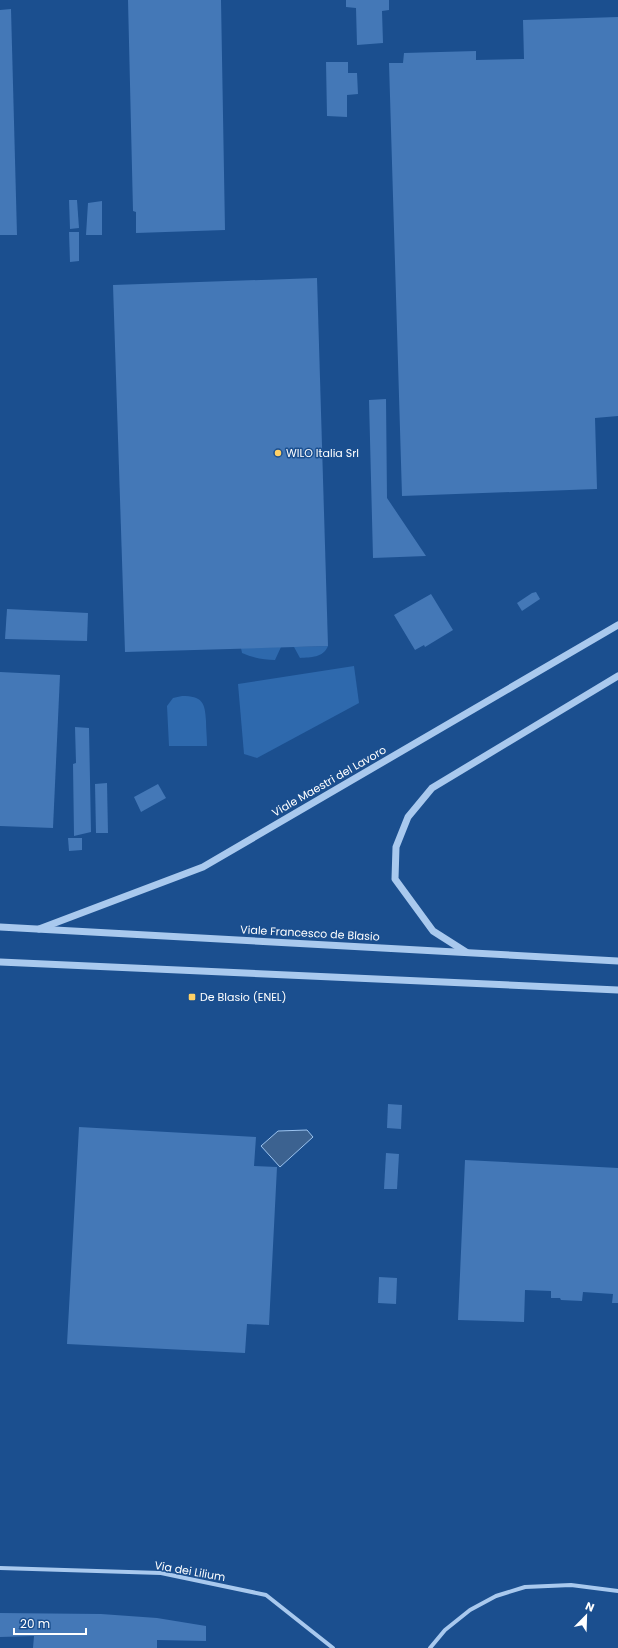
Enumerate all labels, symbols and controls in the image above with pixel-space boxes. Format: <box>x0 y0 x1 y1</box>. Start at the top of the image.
place label: WILO Italia Srl <box>286 445 359 461</box>
marker: WILO Italia Srl <box>273 448 283 458</box>
street label: Viale Maestri del Lavoro <box>269 742 389 820</box>
street label: Viale Francesco de Blasio <box>240 921 380 945</box>
place label: De Blasio (ENEL) <box>200 989 287 1005</box>
marker: De Blasio (ENEL) <box>187 992 197 1002</box>
street label: Via dei Lilium <box>153 1557 227 1585</box>
north arrow <box>566 1596 606 1636</box>
text: N <box>583 1598 597 1616</box>
scale bar <box>14 1610 86 1636</box>
text: 20 m <box>20 1615 50 1632</box>

